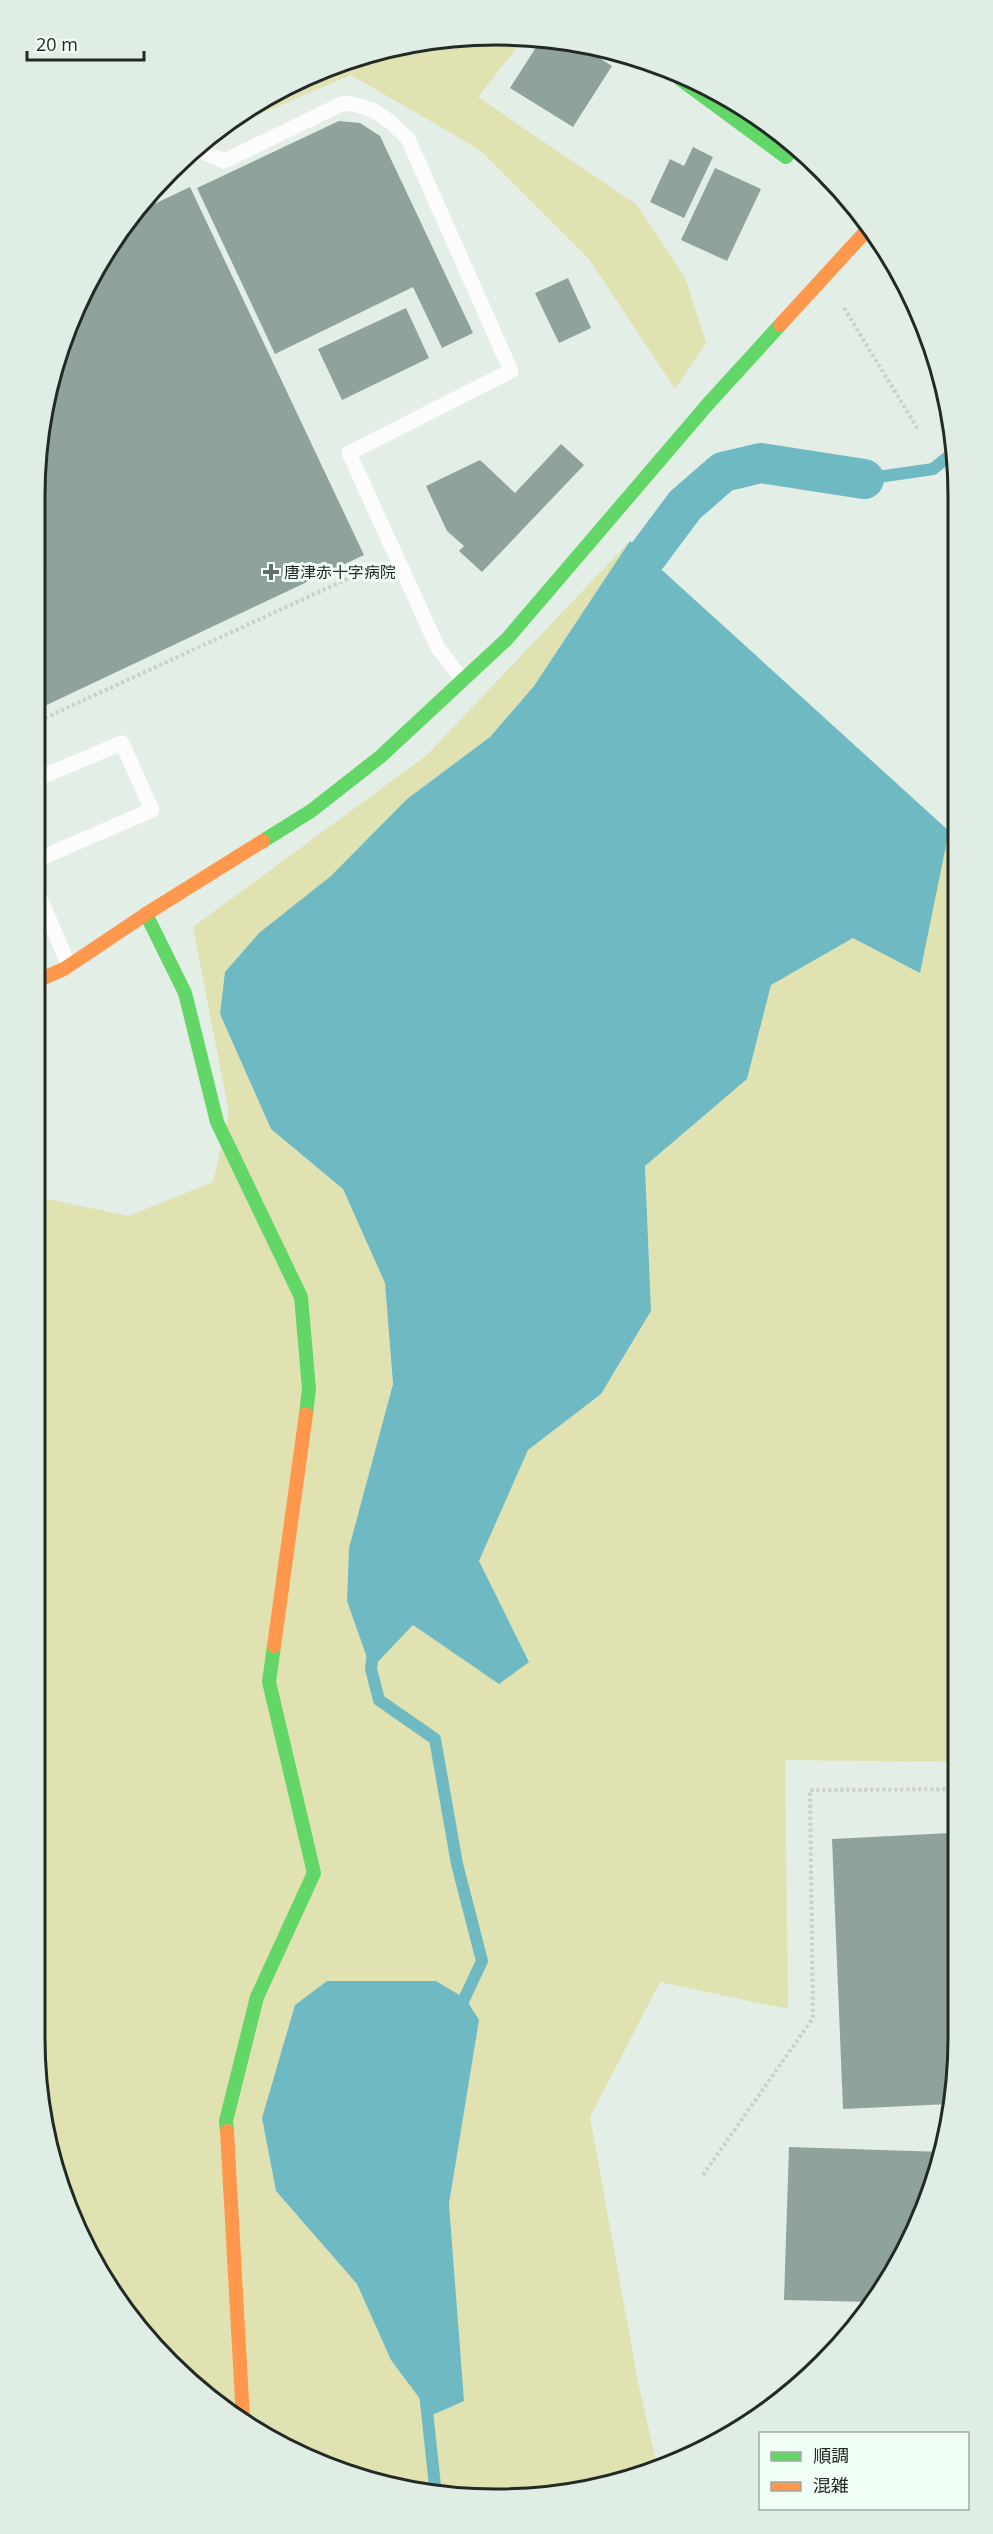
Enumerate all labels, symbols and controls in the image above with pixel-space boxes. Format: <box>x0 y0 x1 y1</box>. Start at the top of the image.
scale bar <box>27 24 144 62</box>
text: 20 m <box>36 32 78 56</box>
place label: 唐津赤十字病院 <box>284 561 396 583</box>
marker: 唐津赤十字病院 <box>262 563 280 581</box>
legend <box>759 2432 969 2510</box>
text: 順調 <box>813 2443 849 2467</box>
text: 混雑 <box>813 2473 849 2497</box>

